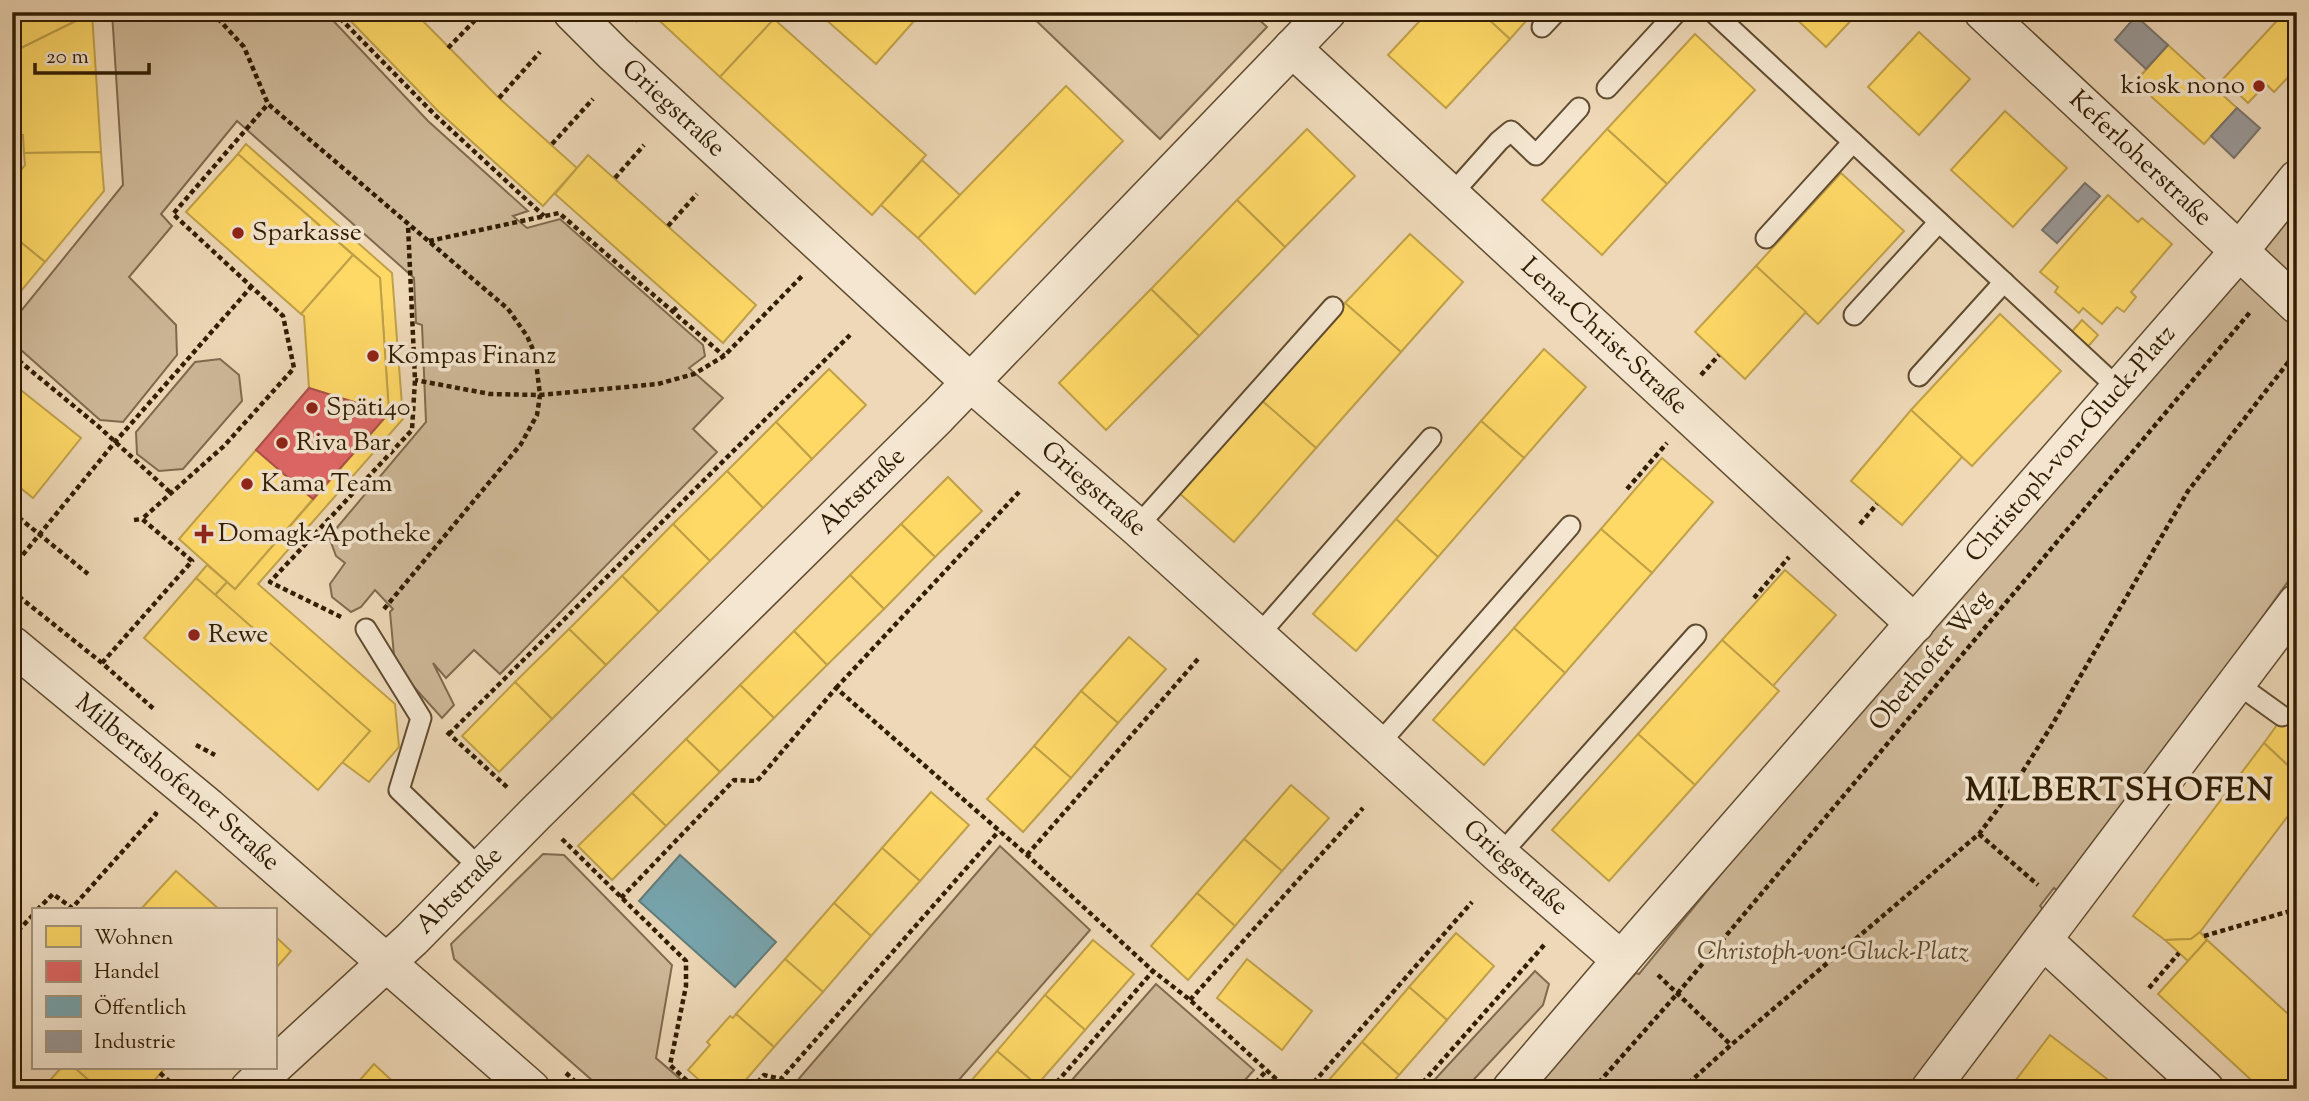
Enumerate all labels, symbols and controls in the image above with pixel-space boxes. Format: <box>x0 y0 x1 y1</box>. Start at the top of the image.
scale bar <box>35 32 149 76</box>
text: 20 m <box>46 43 89 73</box>
street label: Griegstraße <box>613 51 734 166</box>
place label: kiosk nono <box>2121 68 2245 105</box>
marker: kiosk nono <box>2251 78 2267 94</box>
street label: Keferloherstraße <box>2060 82 2220 235</box>
place label: Sparkasse <box>252 215 362 252</box>
marker: Sparkasse <box>230 225 246 241</box>
street label: Lena-Christ-Straße <box>1512 249 1696 424</box>
street label: Christoph-von-Gluck-Platz <box>1957 317 2185 571</box>
place label: Kompas Finanz <box>387 338 556 375</box>
marker: Kompas Finanz <box>365 348 381 364</box>
place label: Späti40 <box>326 390 411 427</box>
marker: Späti40 <box>304 400 320 416</box>
place label: Riva Bar <box>296 425 391 462</box>
street label: Griegstraße <box>1032 433 1155 546</box>
marker: Riva Bar <box>274 435 290 451</box>
street label: Abtstraße <box>810 439 914 543</box>
place label: Kama Team <box>261 466 392 503</box>
marker: Kama Team <box>239 476 255 492</box>
place label: Domagk-Apotheke <box>218 516 431 553</box>
marker: Domagk-Apotheke <box>196 526 212 542</box>
street label: Oberhofer Weg <box>1861 582 2001 740</box>
place label: Rewe <box>208 617 268 654</box>
marker: Rewe <box>186 627 202 643</box>
street label: Milbertshofener Straße <box>66 685 288 880</box>
district label: MILBERTSHOFEN <box>1965 768 2275 816</box>
street label: Griegstraße <box>1454 811 1576 925</box>
street label: Abtstraße <box>408 838 512 943</box>
legend <box>32 908 276 1070</box>
text: Wohnen <box>94 924 173 954</box>
park label: Christoph-von-Gluck-Platz <box>1697 934 1969 971</box>
text: Handel <box>94 958 160 988</box>
text: Öffentlich <box>94 994 187 1024</box>
text: Industrie <box>94 1028 176 1058</box>

